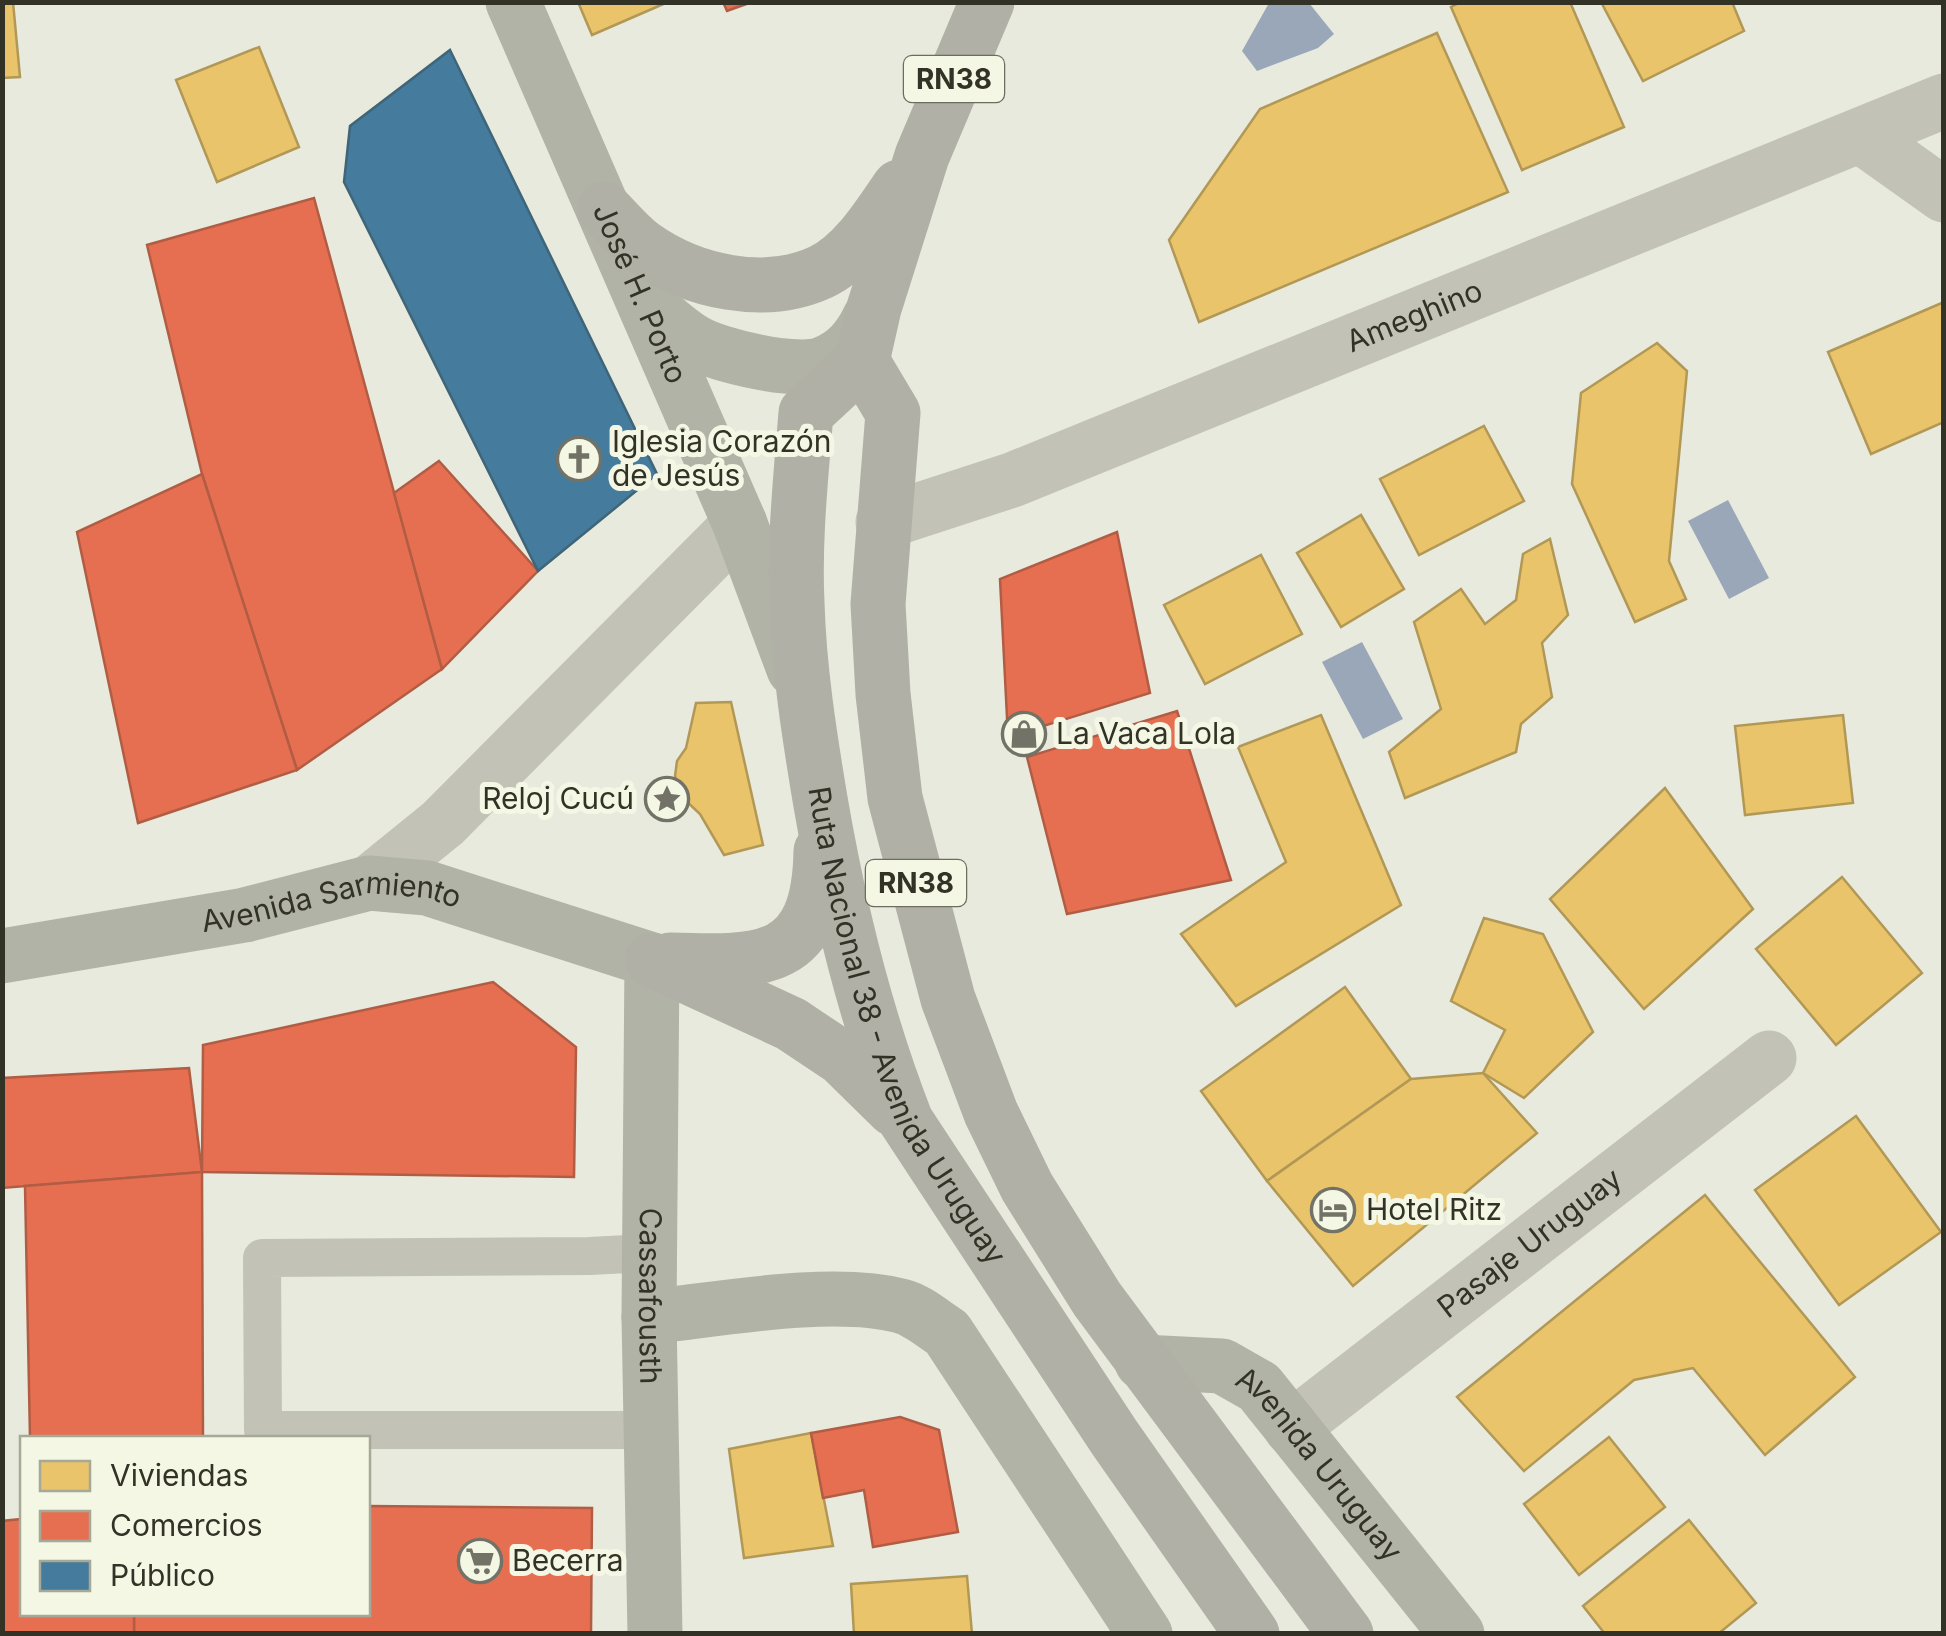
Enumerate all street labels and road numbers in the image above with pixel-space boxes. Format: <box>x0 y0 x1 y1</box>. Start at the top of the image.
road number: RN38 <box>904 56 1004 102</box>
street label: José H. Porto <box>586 198 696 389</box>
street label: Ameghino <box>1341 272 1487 359</box>
street label: Ruta Nacional 38 - Avenida Uruguay <box>801 784 1014 1271</box>
road number: RN38 <box>866 860 966 906</box>
street label: Avenida Sarmiento <box>198 864 466 939</box>
street label: Pasaje Uruguay <box>1430 1160 1628 1325</box>
street label: Cassafousth <box>632 1208 669 1385</box>
street label: Avenida Uruguay <box>1230 1359 1410 1568</box>

